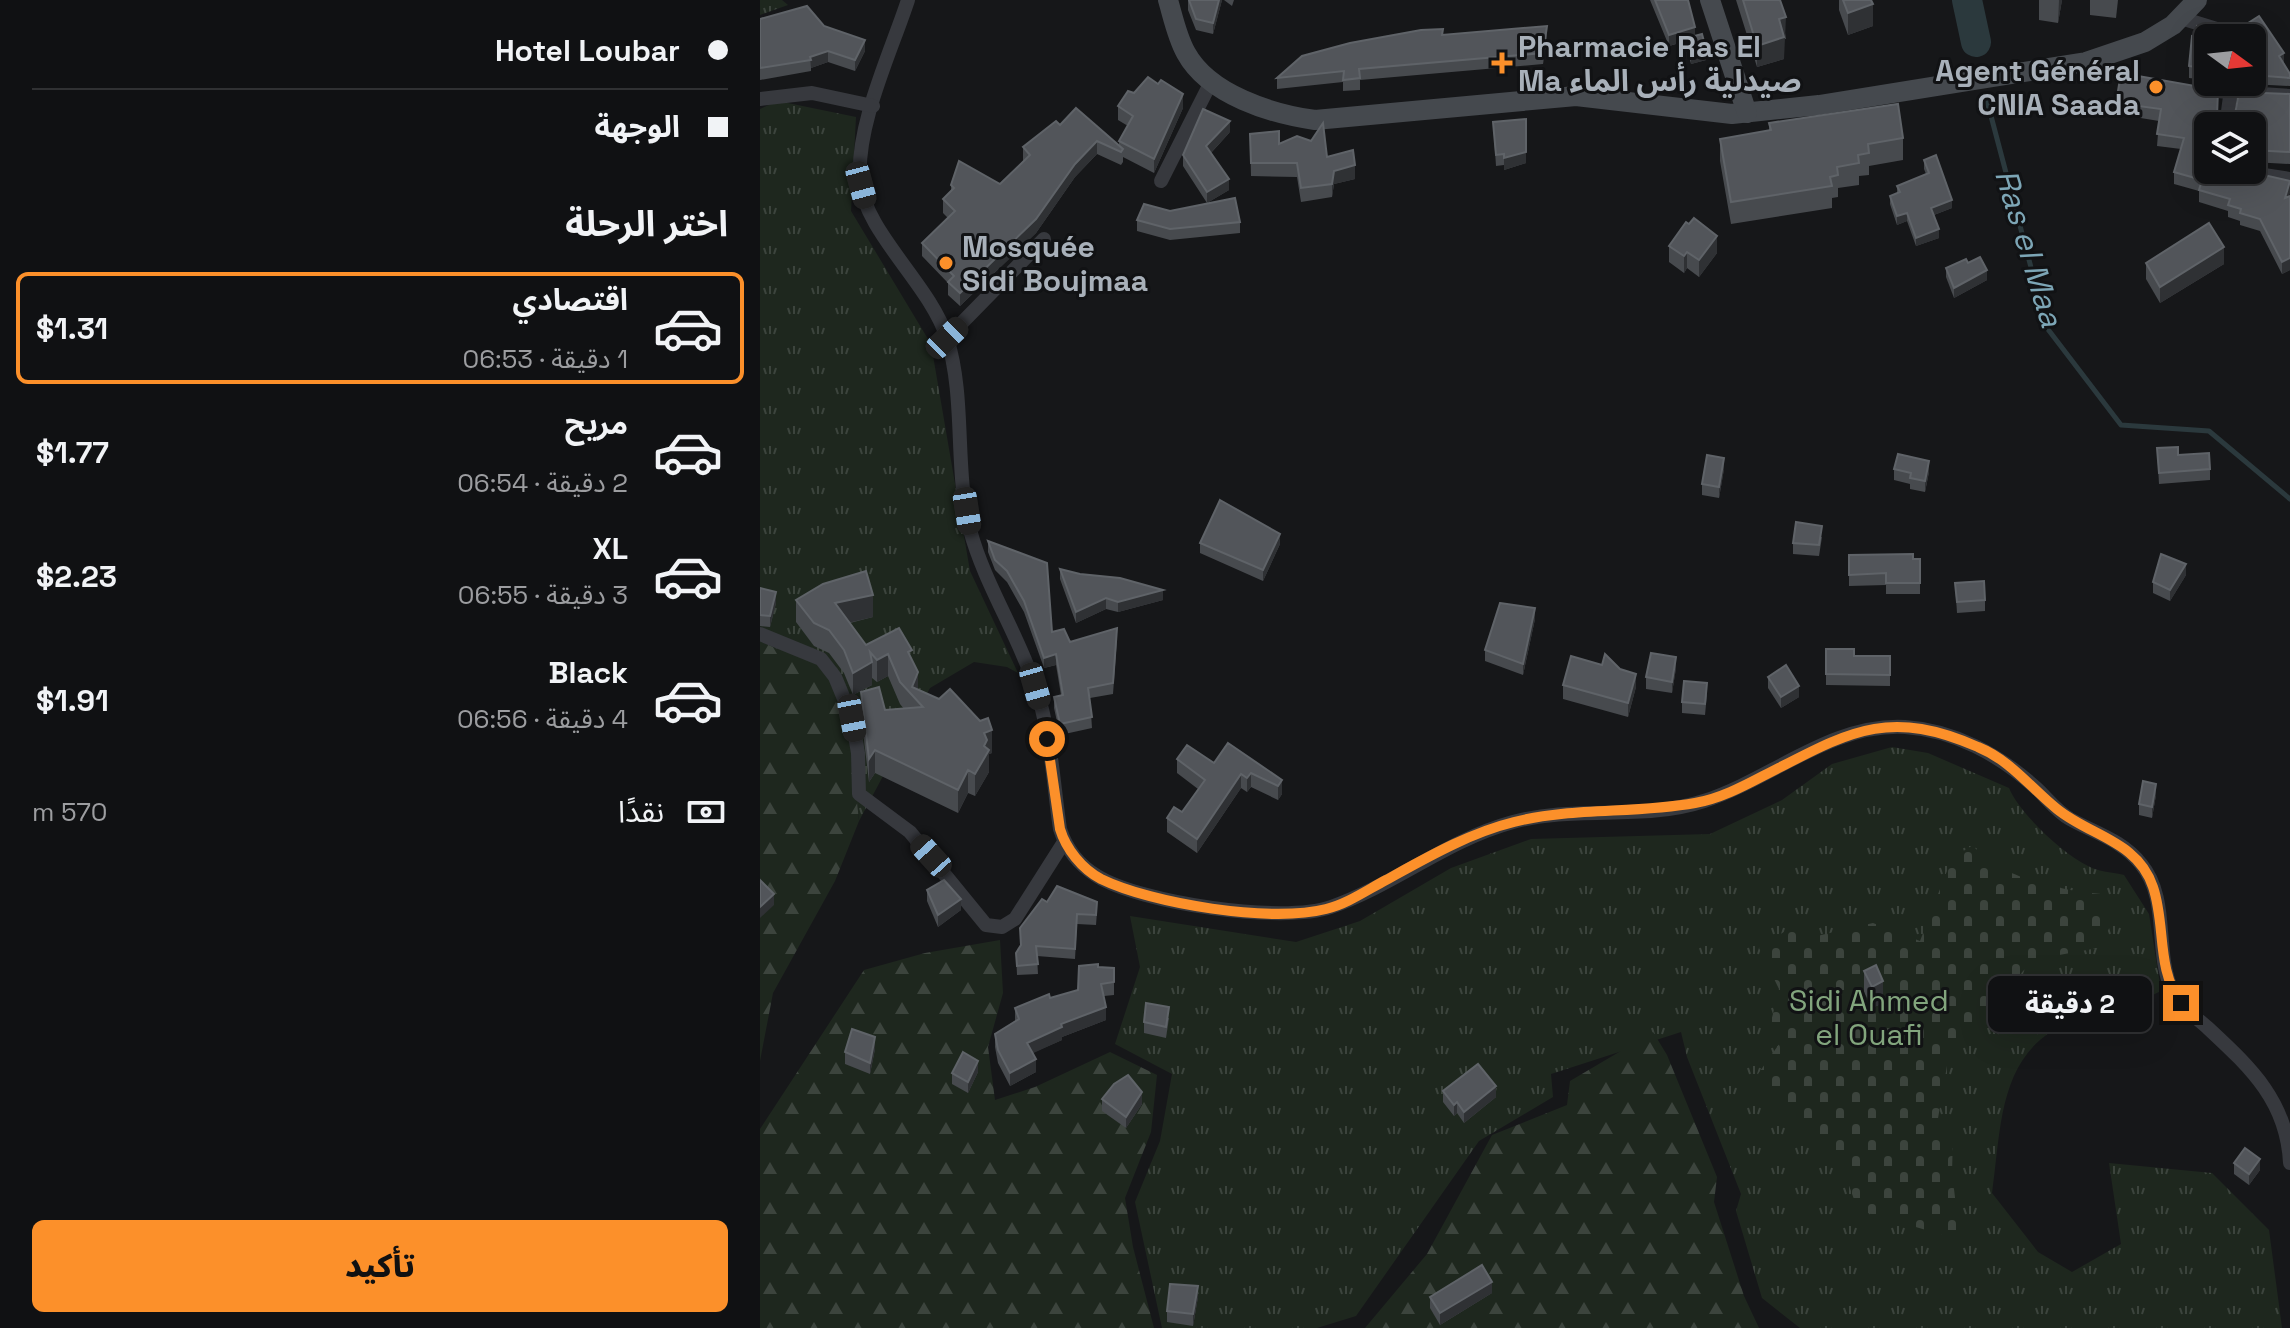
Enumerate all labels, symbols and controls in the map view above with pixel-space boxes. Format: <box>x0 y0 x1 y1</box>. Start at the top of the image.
north arrow <box>2194 24 2266 96</box>
map controls <box>2194 24 2266 184</box>
place label: Pharmacie Ras El Ma صيدلية رأس الماء <box>1518 27 1801 100</box>
text: Hotel Loubar <box>495 31 680 70</box>
place label: Agent Général CNIA Saada <box>1935 51 2140 124</box>
marker: Pharmacie Ras El Ma صيدلية رأس الماء <box>1493 54 1511 72</box>
marker: Agent Général CNIA Saada <box>2147 78 2165 96</box>
text: الوجهة <box>595 107 680 146</box>
button: layers <box>2194 112 2266 184</box>
car <box>843 159 879 211</box>
water label: Ras el Maa <box>1986 164 2072 332</box>
text: اختر الرحلة <box>565 201 728 247</box>
place label: Mosquée Sidi Boujmaa <box>962 227 1148 300</box>
marker: Mosquée Sidi Boujmaa <box>937 254 955 272</box>
text: اقتصادي <box>513 280 628 319</box>
icon: car <box>652 292 724 364</box>
text: $1.31 <box>36 309 108 348</box>
car <box>921 313 973 363</box>
text: 1 دقيقة · 06:53 <box>463 342 628 376</box>
text: مريح <box>565 404 628 443</box>
icon: car <box>652 416 724 488</box>
text: $1.77 <box>36 433 109 472</box>
text: 2 دقيقة · 06:54 <box>457 466 628 500</box>
car <box>951 485 983 537</box>
text: XL <box>592 529 628 568</box>
icon: car <box>652 540 724 612</box>
text: $2.23 <box>36 557 117 596</box>
text: 3 دقيقة · 06:55 <box>458 578 628 612</box>
text: Black <box>549 653 628 692</box>
car <box>1017 660 1053 712</box>
icon: car <box>652 664 724 736</box>
text: $1.91 <box>36 681 109 720</box>
car <box>836 692 868 744</box>
text: 4 دقيقة · 06:56 <box>457 702 628 736</box>
route start <box>1029 721 1065 757</box>
icon: cash <box>684 790 728 834</box>
text: نقدًا <box>618 792 664 831</box>
text: 570 m <box>32 795 107 829</box>
car <box>906 830 956 882</box>
callout: 2 دقيقة <box>1989 975 2153 1031</box>
park label: Sidi Ahmed el Ouafi <box>1789 981 1949 1054</box>
route end <box>2163 985 2199 1021</box>
text: 2 دقيقة <box>2025 987 2115 1021</box>
button: تأكيد <box>32 1220 728 1312</box>

